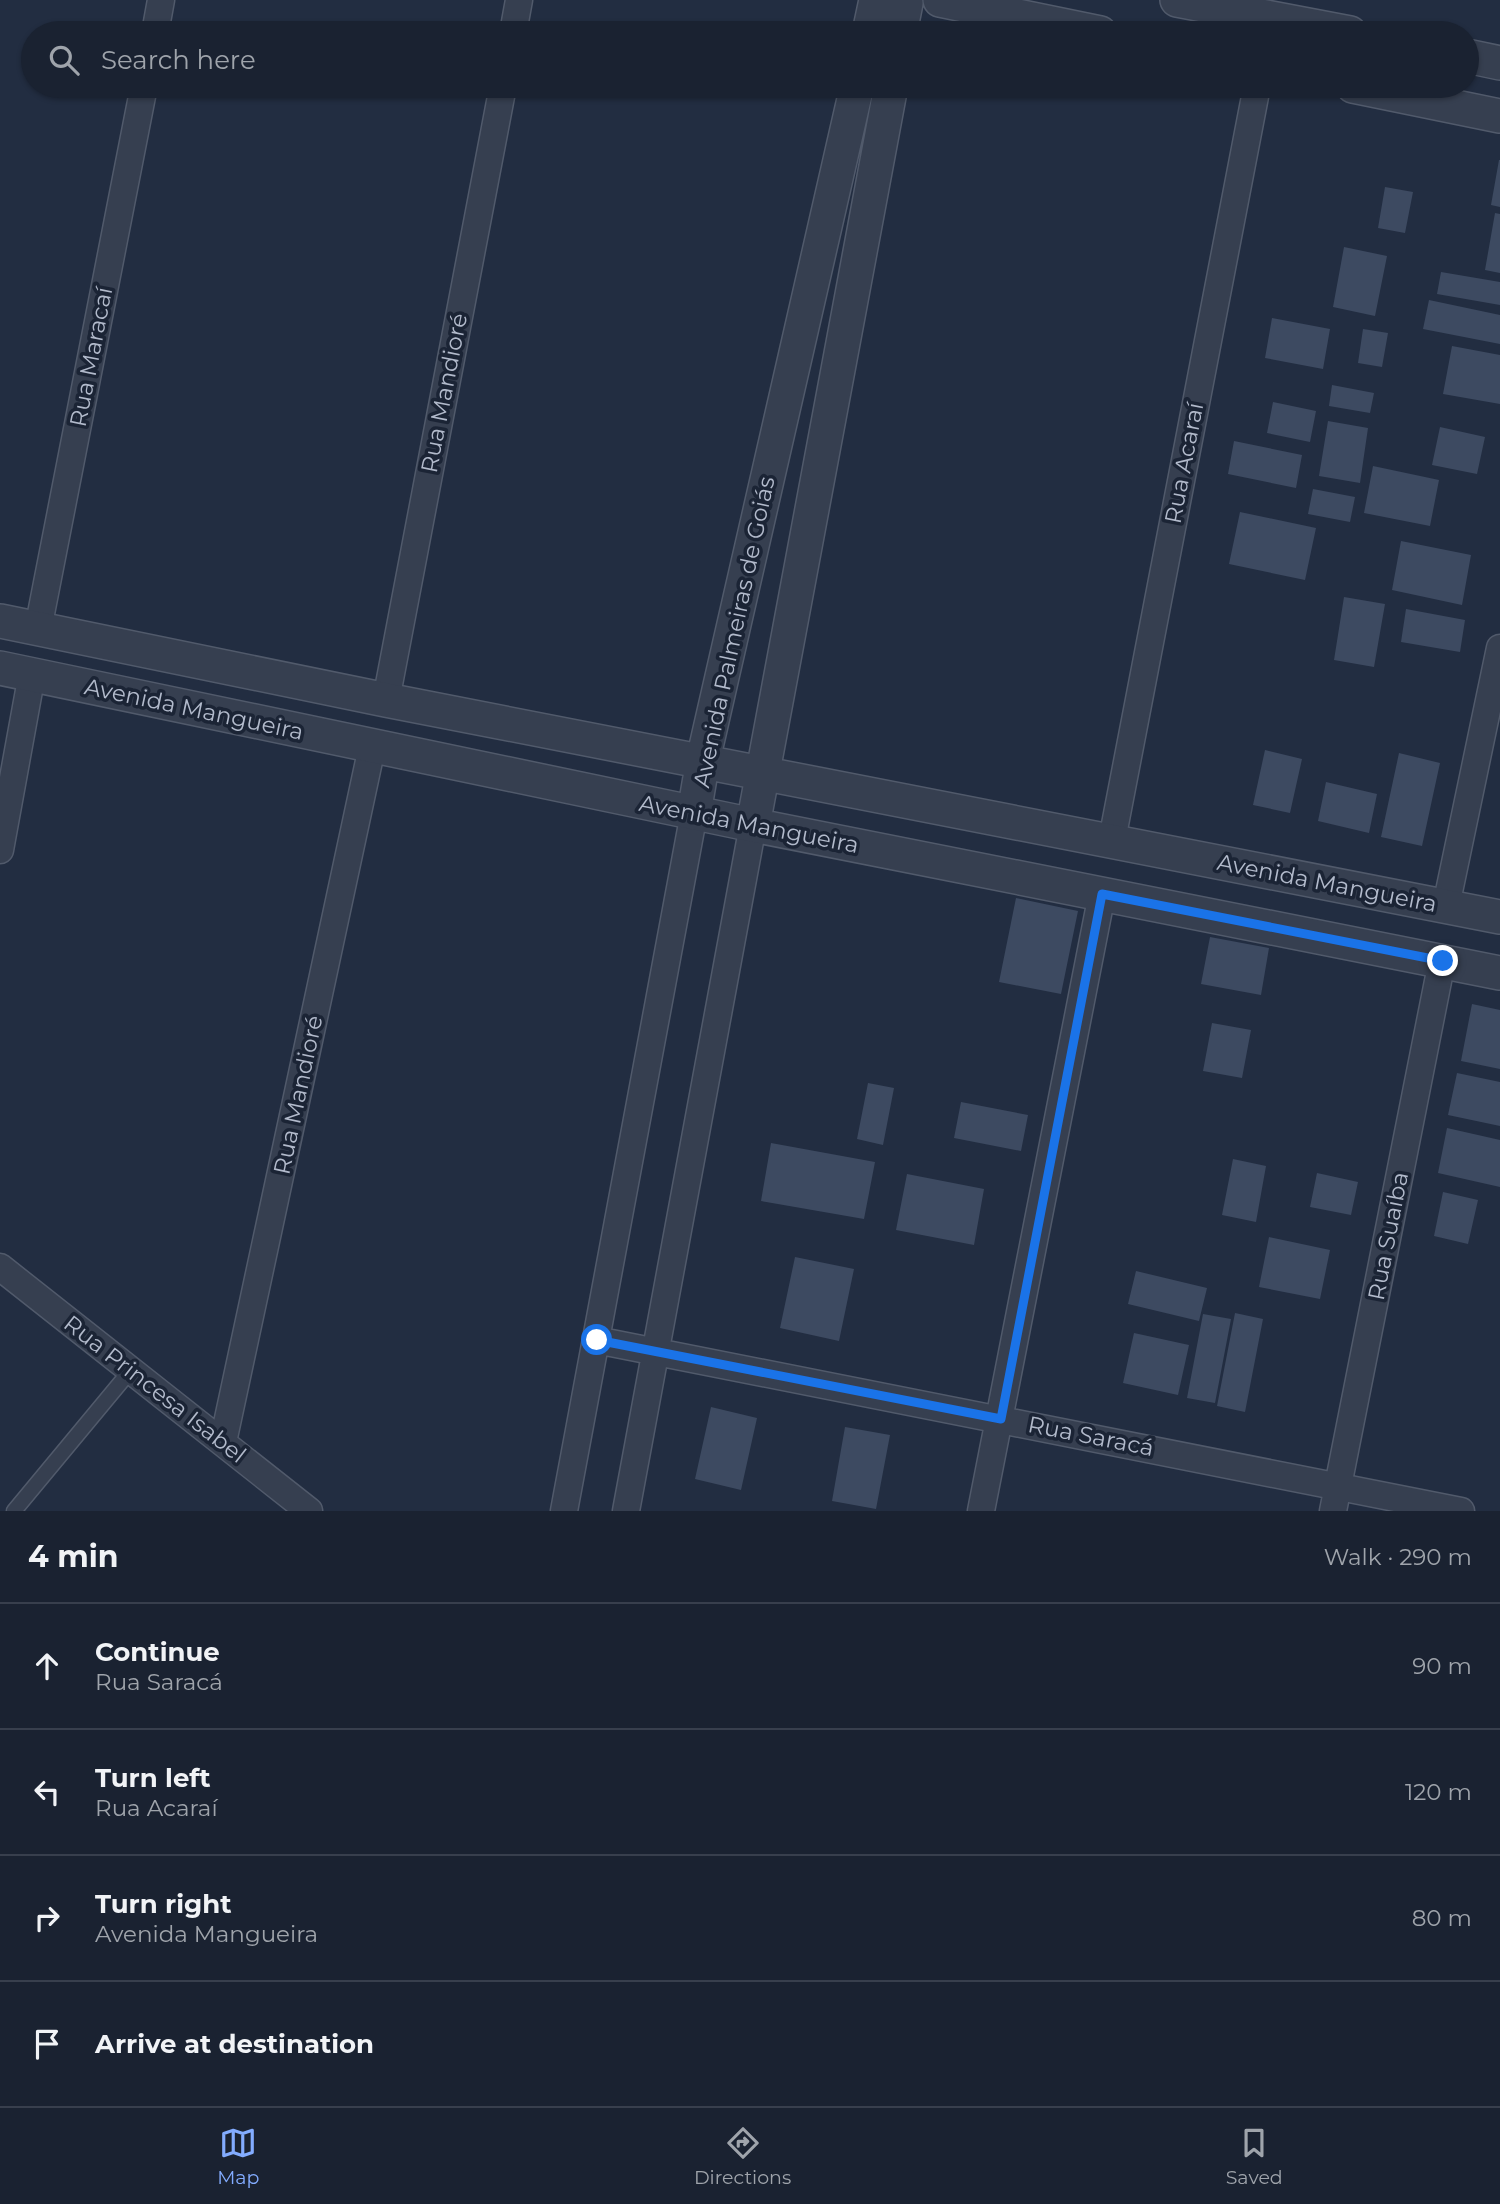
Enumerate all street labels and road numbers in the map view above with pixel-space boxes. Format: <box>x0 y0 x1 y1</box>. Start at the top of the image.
street label: Rua Maracaí <box>64 284 118 429</box>
street label: Rua Mandioré <box>415 311 473 475</box>
street label: Rua Acaraí <box>1159 399 1210 526</box>
street label: Avenida Palmeiras de Goiás <box>687 474 781 790</box>
street label: Avenida Mangueira <box>82 672 306 746</box>
street label: Avenida Mangueira <box>637 789 861 859</box>
street label: Avenida Mangueira <box>1215 848 1439 918</box>
street label: Rua Mandioré <box>267 1013 329 1177</box>
street label: Rua Suaíba <box>1362 1169 1414 1303</box>
street label: Rua Princesa Isabel <box>58 1309 252 1469</box>
street label: Rua Saracá <box>1026 1410 1156 1462</box>

